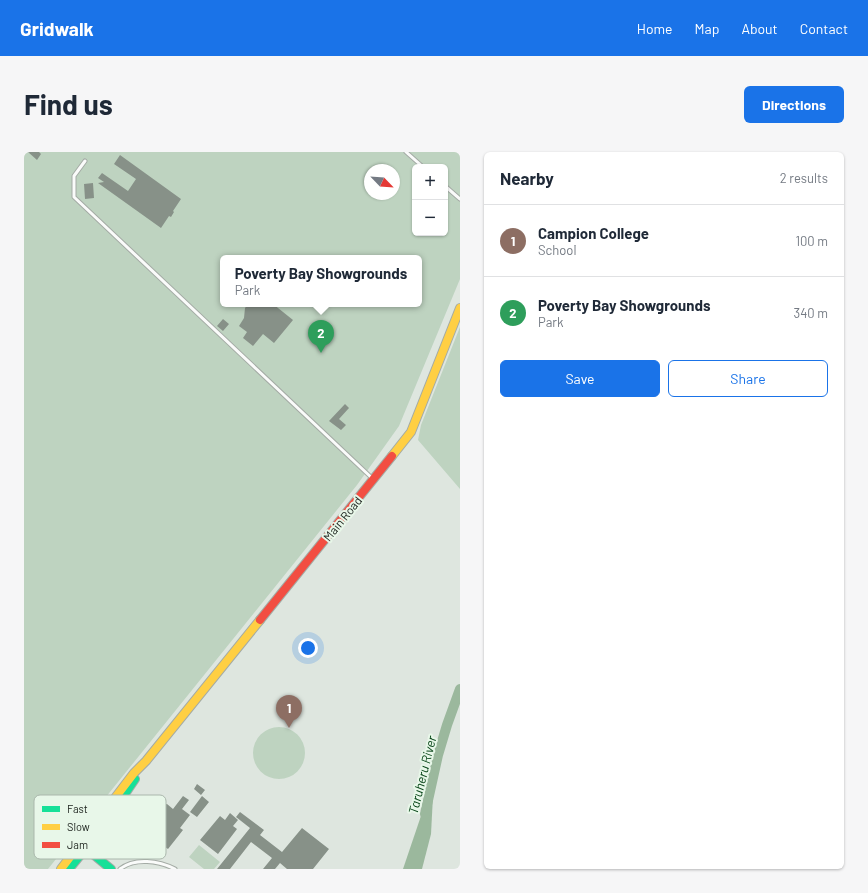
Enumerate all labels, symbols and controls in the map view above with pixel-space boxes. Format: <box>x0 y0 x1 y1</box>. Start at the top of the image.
text: Gridwalk <box>20 17 94 40</box>
text: Home <box>637 20 673 37</box>
text: Map <box>695 20 719 37</box>
text: About <box>741 20 778 37</box>
text: Contact <box>800 20 848 37</box>
button: Directions <box>744 86 844 123</box>
text: Find us <box>24 87 113 121</box>
north arrow <box>364 164 400 200</box>
map controls <box>412 164 448 236</box>
button: + <box>412 164 448 200</box>
text: Nearby <box>500 168 554 188</box>
text: 2 results <box>780 170 828 186</box>
button: − <box>412 200 448 236</box>
text: Campion College <box>538 224 649 242</box>
text: 1 <box>511 233 515 249</box>
text: 100 m <box>795 233 828 249</box>
text: School <box>538 242 576 258</box>
popup <box>220 255 422 307</box>
text: Poverty Bay Showgrounds <box>235 264 407 282</box>
text: Park <box>235 282 260 298</box>
text: Poverty Bay Showgrounds <box>538 296 710 314</box>
text: 2 <box>509 305 517 321</box>
text: 340 m <box>793 305 828 321</box>
text: Park <box>538 314 564 330</box>
pin: 2 <box>308 320 334 353</box>
button: Save <box>500 360 660 397</box>
button: Share <box>668 360 828 397</box>
street label: Main Road <box>320 493 364 543</box>
your location <box>298 638 318 658</box>
pin: 1 <box>276 695 302 728</box>
water label: Taruheru River <box>405 734 440 816</box>
legend <box>34 795 166 859</box>
text: Fast <box>67 802 88 815</box>
text: Slow <box>67 820 90 833</box>
text: Jam <box>67 838 88 851</box>

